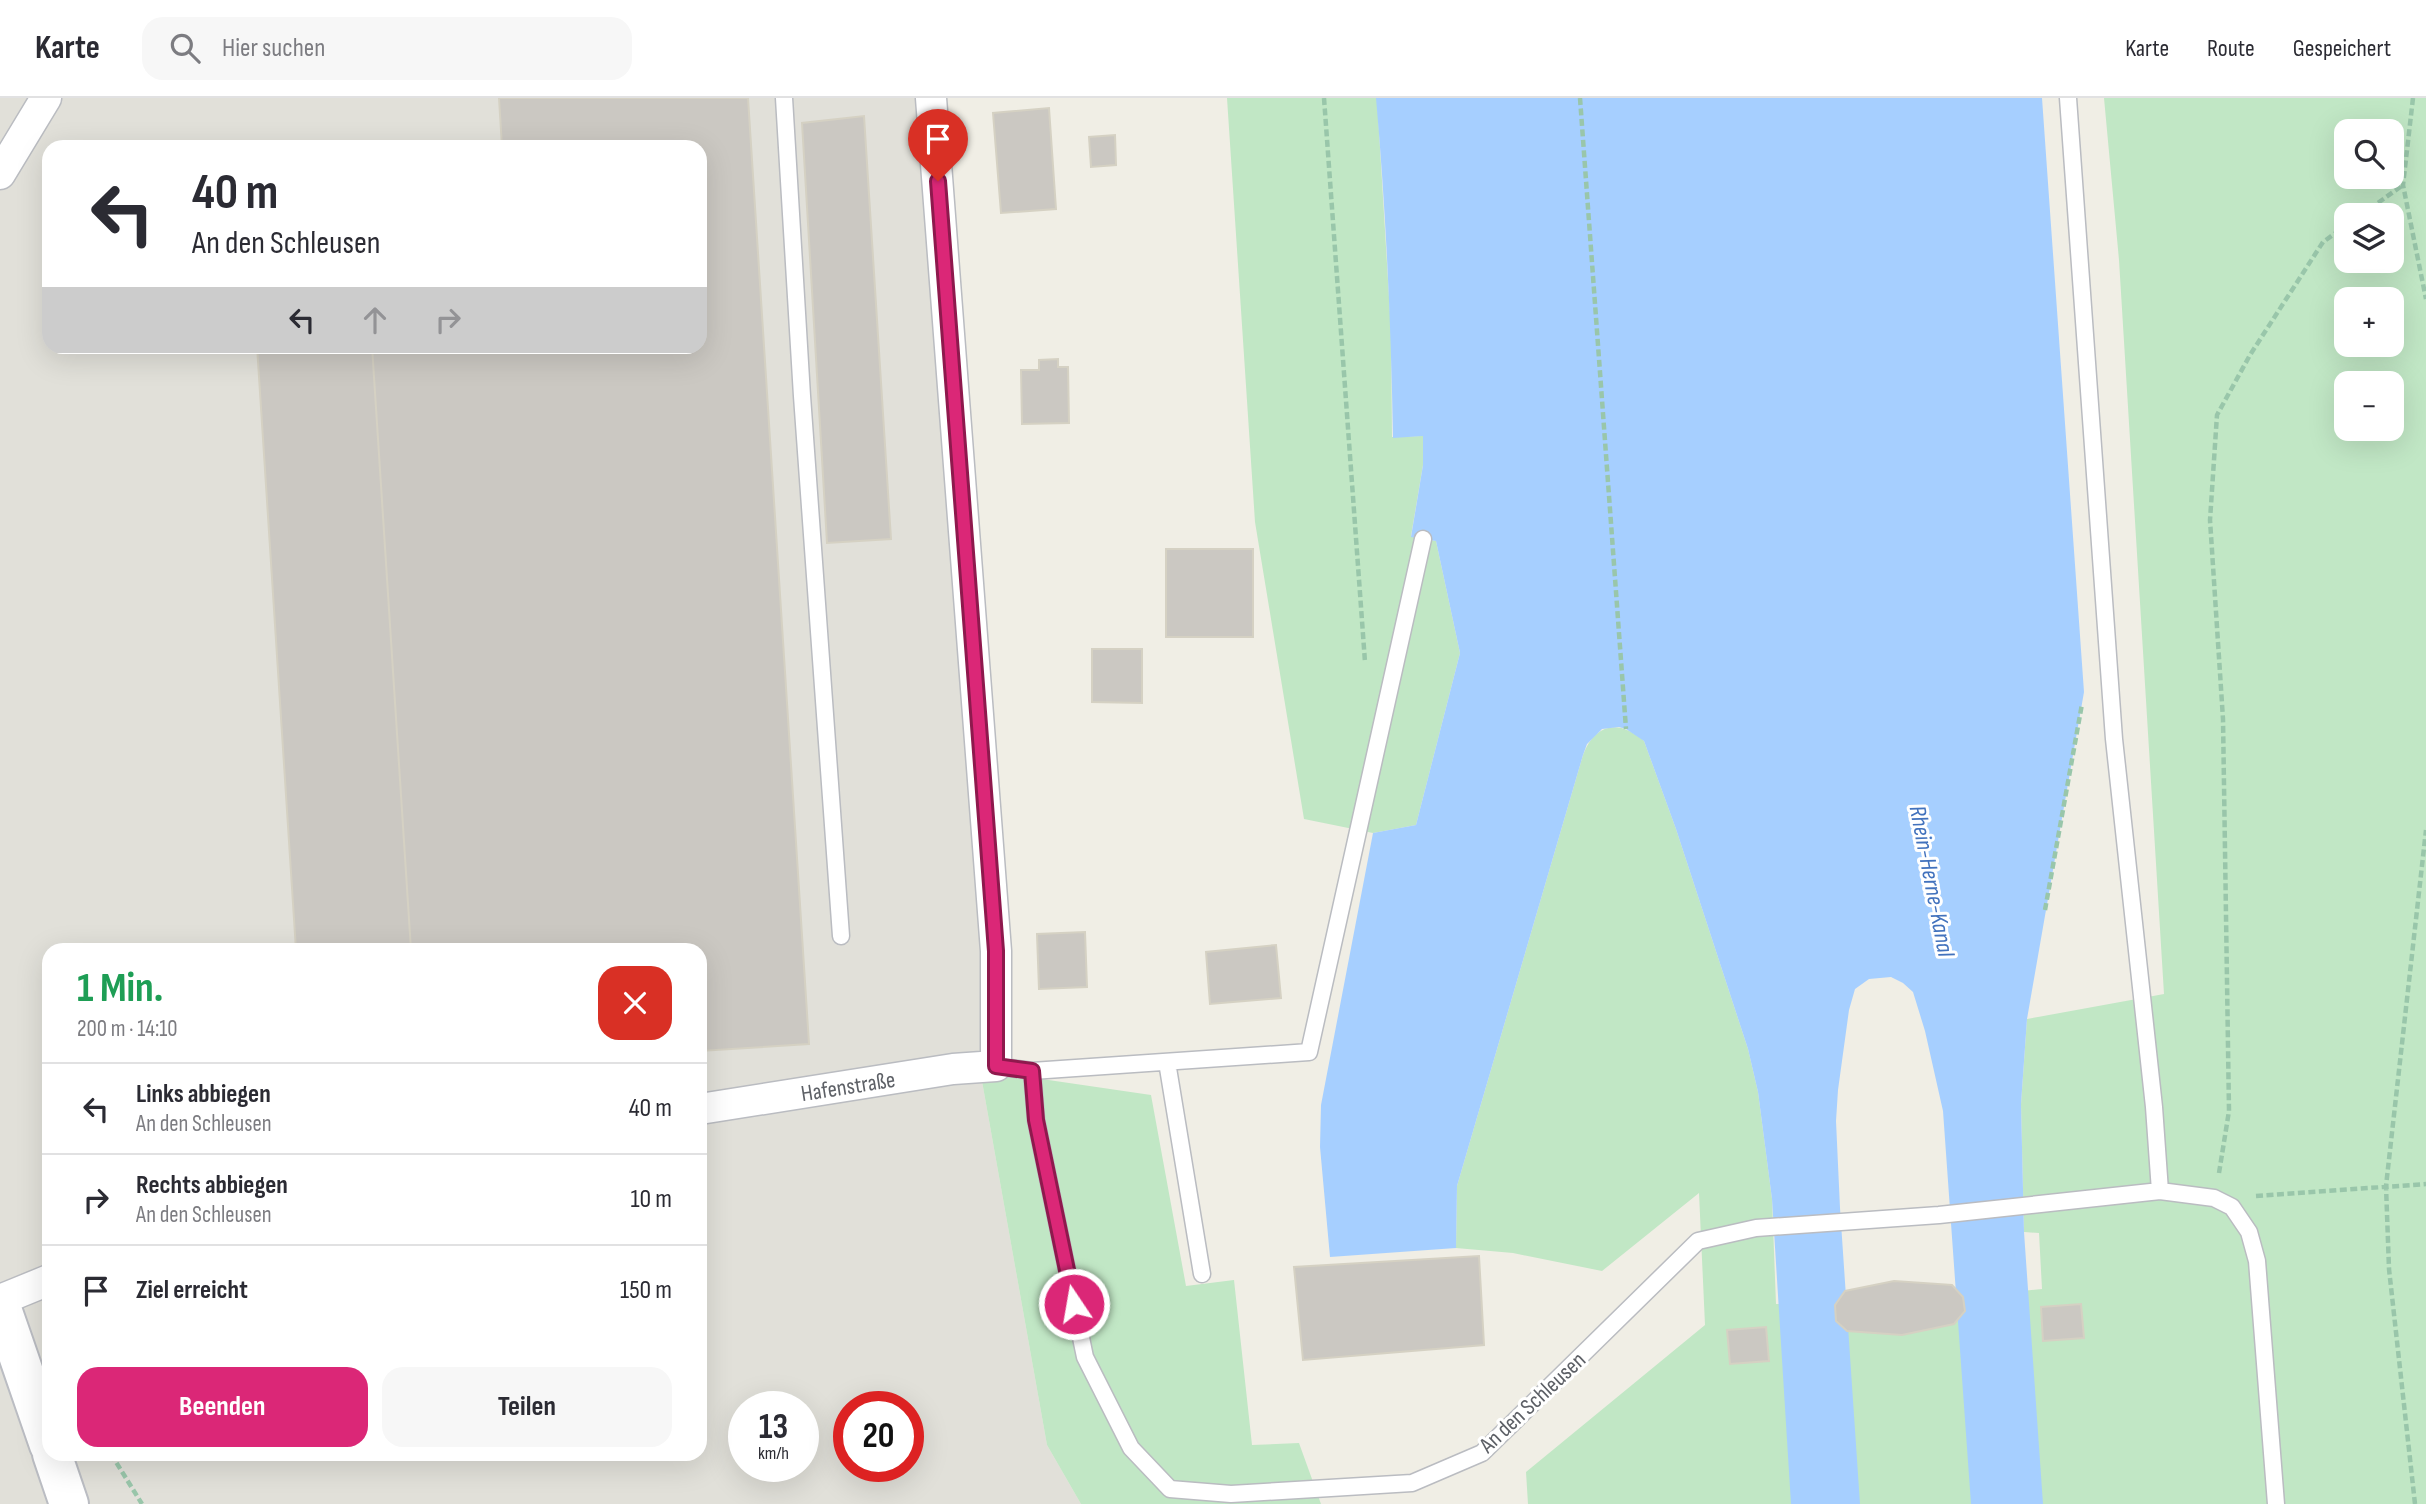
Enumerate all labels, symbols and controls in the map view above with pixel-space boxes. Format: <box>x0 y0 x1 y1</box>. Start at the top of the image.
search box <box>142 17 632 80</box>
text: Karte <box>35 28 100 68</box>
icon: search <box>166 29 204 67</box>
text: Hier suchen <box>222 33 325 64</box>
text: Karte <box>2125 34 2169 63</box>
text: Route <box>2207 34 2255 63</box>
text: Gespeichert <box>2293 34 2391 63</box>
pin <box>908 109 968 181</box>
map controls <box>2334 119 2404 441</box>
button: search <box>2334 119 2404 189</box>
icon: arrive <box>919 120 957 158</box>
text: 40 m <box>192 164 278 223</box>
icon: left <box>77 168 168 259</box>
button: layers <box>2334 203 2404 273</box>
text: An den Schleusen <box>192 224 381 263</box>
button: + <box>2334 287 2404 357</box>
icon: left <box>283 301 321 339</box>
icon: ahead <box>356 301 394 339</box>
icon: right <box>429 301 467 339</box>
button: − <box>2334 371 2404 441</box>
water label: Rhein-Herne-Kanal <box>1903 803 1961 960</box>
text: 1 Min. <box>77 963 163 1014</box>
button: close <box>598 966 672 1040</box>
text: 200 m · 14:10 <box>77 1015 178 1043</box>
street label: Hafenstraße <box>799 1066 897 1108</box>
text: Links abbiegen <box>136 1079 271 1110</box>
icon: left <box>77 1090 115 1128</box>
text: 40 m <box>629 1093 672 1124</box>
text: An den Schleusen <box>136 1110 272 1138</box>
text: Rechts abbiegen <box>136 1170 288 1201</box>
icon: right <box>77 1181 115 1219</box>
text: 10 m <box>630 1184 672 1215</box>
text: An den Schleusen <box>136 1201 272 1229</box>
position arrow <box>1037 1267 1111 1341</box>
icon: arrive <box>77 1272 115 1310</box>
text: Ziel erreicht <box>136 1275 248 1306</box>
text: 150 m <box>620 1275 672 1306</box>
street label: An den Schleusen <box>1473 1346 1592 1460</box>
button: Beenden <box>77 1367 368 1447</box>
button: Teilen <box>382 1367 672 1447</box>
speed limit sign: 20 <box>833 1391 924 1482</box>
text: 13 <box>759 1406 788 1449</box>
text: km/h <box>758 1443 789 1464</box>

